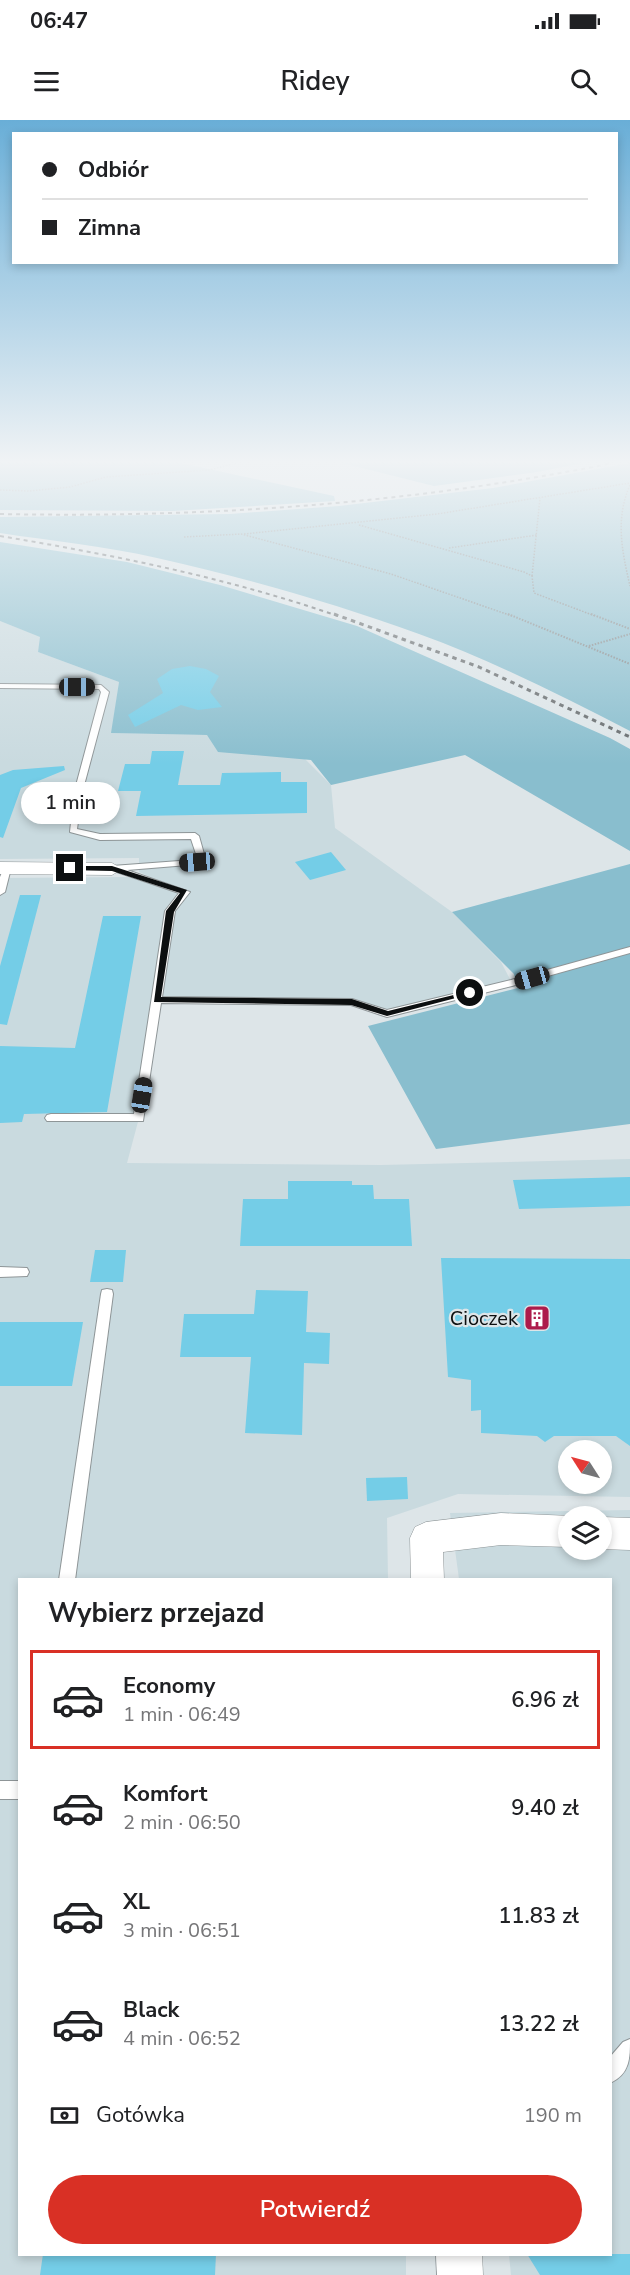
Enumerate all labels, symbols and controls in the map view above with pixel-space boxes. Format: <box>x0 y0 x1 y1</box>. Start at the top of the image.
text: 06:47 <box>30 6 88 36</box>
text: Ridey <box>280 63 350 100</box>
icon: menu <box>30 65 63 98</box>
icon: search <box>567 65 600 98</box>
text: Odbiór <box>78 155 149 185</box>
text: Zimna <box>78 213 141 243</box>
car <box>59 678 95 696</box>
callout: 1 min <box>20 781 119 823</box>
text: 1 min <box>45 789 96 816</box>
car <box>178 852 216 872</box>
route end <box>56 854 83 881</box>
car <box>512 964 552 992</box>
route start <box>456 979 483 1006</box>
car <box>130 1076 154 1114</box>
building icon: Cioczek <box>522 1303 552 1333</box>
place label: Cioczek <box>450 1305 519 1332</box>
north arrow <box>558 1440 612 1494</box>
map controls <box>558 1440 612 1560</box>
button: layers <box>558 1506 612 1560</box>
text: Wybierz przejazd <box>48 1595 265 1632</box>
text: Economy <box>123 1671 215 1701</box>
icon: car <box>51 1673 105 1727</box>
text: 6.96 zł <box>511 1685 579 1715</box>
text: 1 min · 06:49 <box>123 1701 241 1728</box>
text: Komfort <box>123 1779 207 1809</box>
icon: car <box>51 1781 105 1835</box>
text: 9.40 zł <box>511 1793 579 1823</box>
text: 2 min · 06:50 <box>123 1809 241 1836</box>
text: XL <box>123 1887 150 1917</box>
icon: car <box>51 1889 105 1943</box>
text: 11.83 zł <box>498 1901 579 1931</box>
text: 3 min · 06:51 <box>123 1917 241 1944</box>
text: Black <box>123 1995 179 2025</box>
icon: car <box>51 1997 105 2051</box>
text: 13.22 zł <box>498 2009 579 2039</box>
text: 4 min · 06:52 <box>123 2025 241 2052</box>
icon: cash <box>48 2099 81 2132</box>
text: Gotówka <box>96 2100 185 2130</box>
text: 190 m <box>524 2102 582 2129</box>
button: Potwierdź <box>48 2175 582 2244</box>

